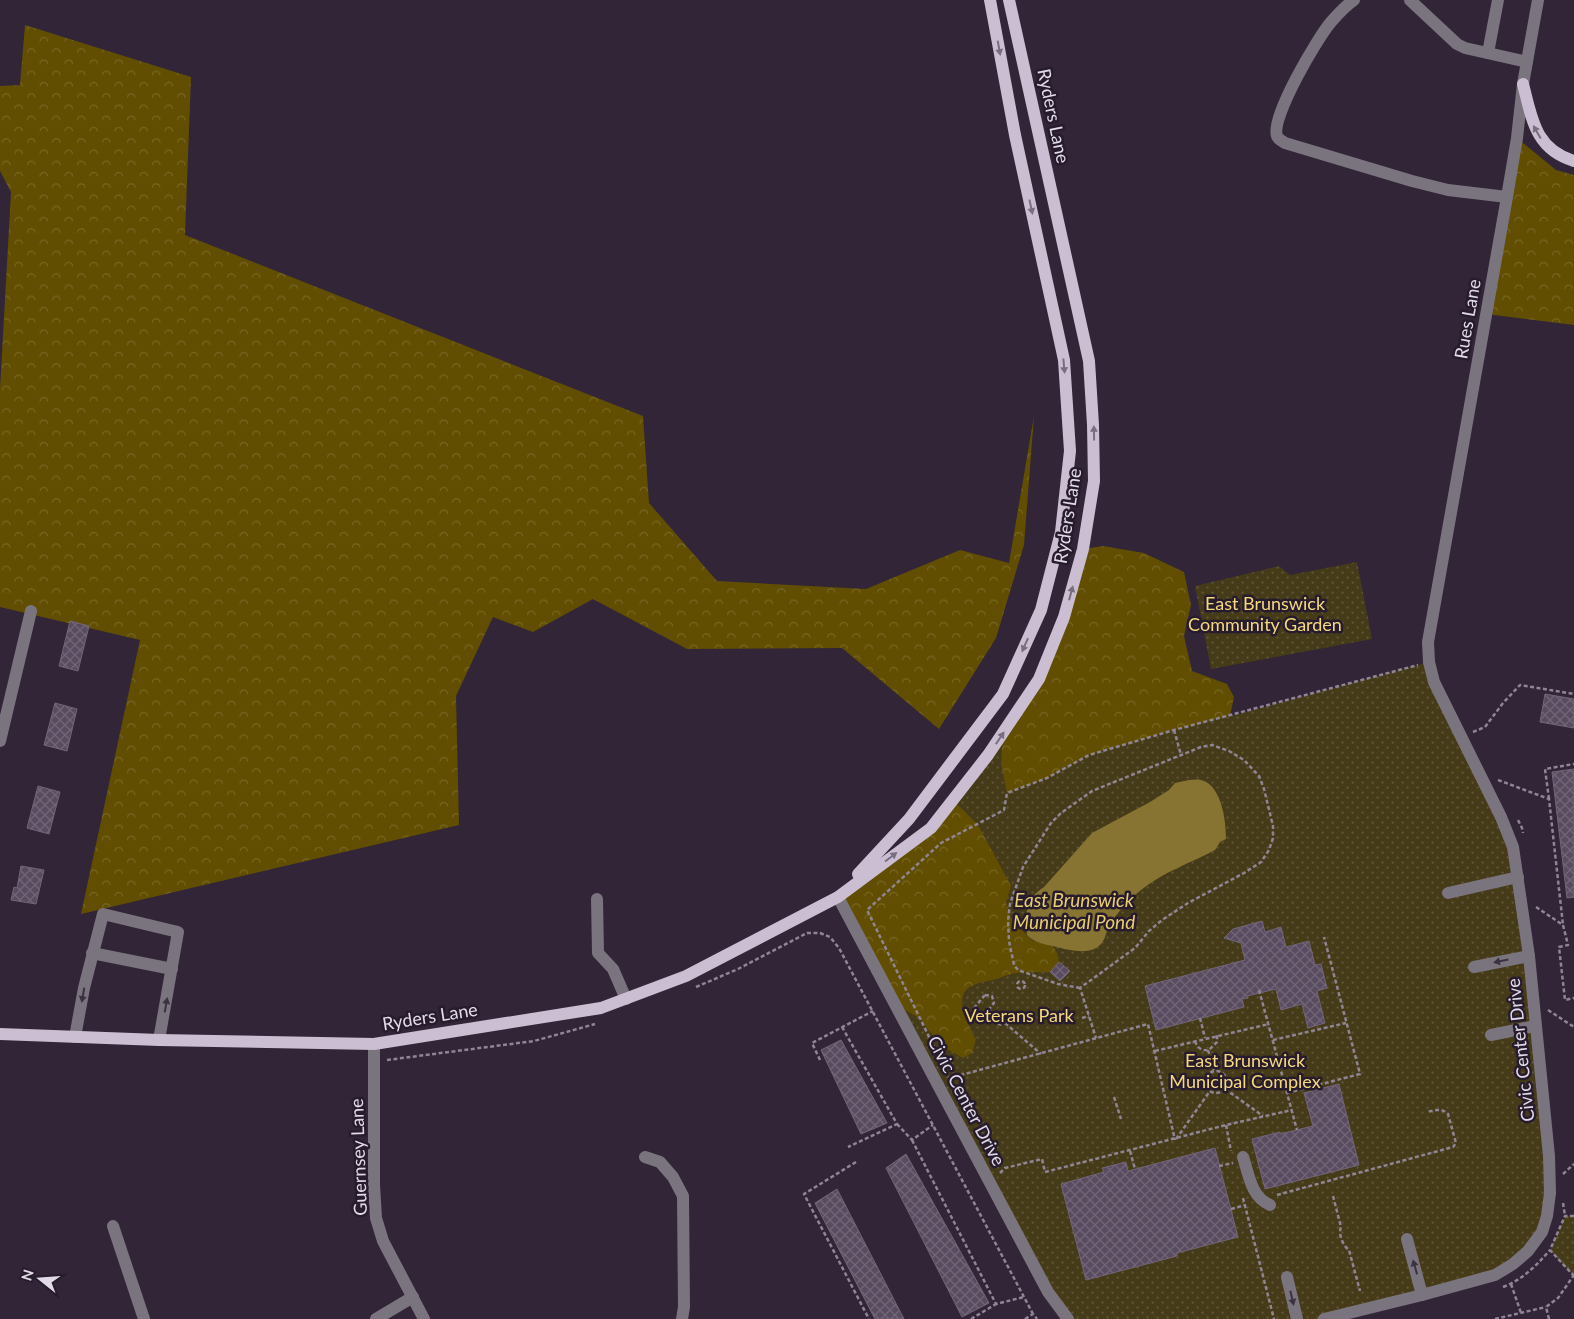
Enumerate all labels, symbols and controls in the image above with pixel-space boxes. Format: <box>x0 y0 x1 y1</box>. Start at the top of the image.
one-way arrow <box>996 40 1004 56</box>
street label: Ryders Lane <box>1033 66 1075 165</box>
one-way arrow <box>1533 124 1541 139</box>
one-way arrow <box>1027 200 1035 215</box>
street label: Rues Lane <box>1449 277 1485 360</box>
one-way arrow <box>1060 359 1068 375</box>
one-way arrow <box>1089 425 1097 441</box>
street label: Ryders Lane <box>1049 467 1085 565</box>
one-way arrow <box>1067 586 1075 601</box>
park label: East Brunswick Community Garden <box>1188 592 1342 635</box>
one-way arrow <box>1021 638 1029 652</box>
one-way arrow <box>995 731 1005 745</box>
one-way arrow <box>884 852 898 862</box>
water label: East Brunswick Municipal Pond <box>1013 888 1135 933</box>
one-way arrow <box>1494 957 1509 965</box>
street label: Civic Center Drive <box>1502 977 1538 1123</box>
one-way arrow <box>78 987 86 1003</box>
one-way arrow <box>162 997 170 1013</box>
street label: Ryders Lane <box>381 998 479 1034</box>
park label: Veterans Park <box>964 1004 1074 1026</box>
street label: Civic Center Drive <box>923 1032 1010 1169</box>
park label: East Brunswick Municipal Complex <box>1169 1049 1321 1092</box>
street label: Guernsey Lane <box>345 1098 371 1216</box>
north arrow <box>15 1254 65 1304</box>
one-way arrow <box>1410 1260 1418 1275</box>
text: N <box>17 1267 37 1283</box>
one-way arrow <box>1288 1291 1296 1306</box>

